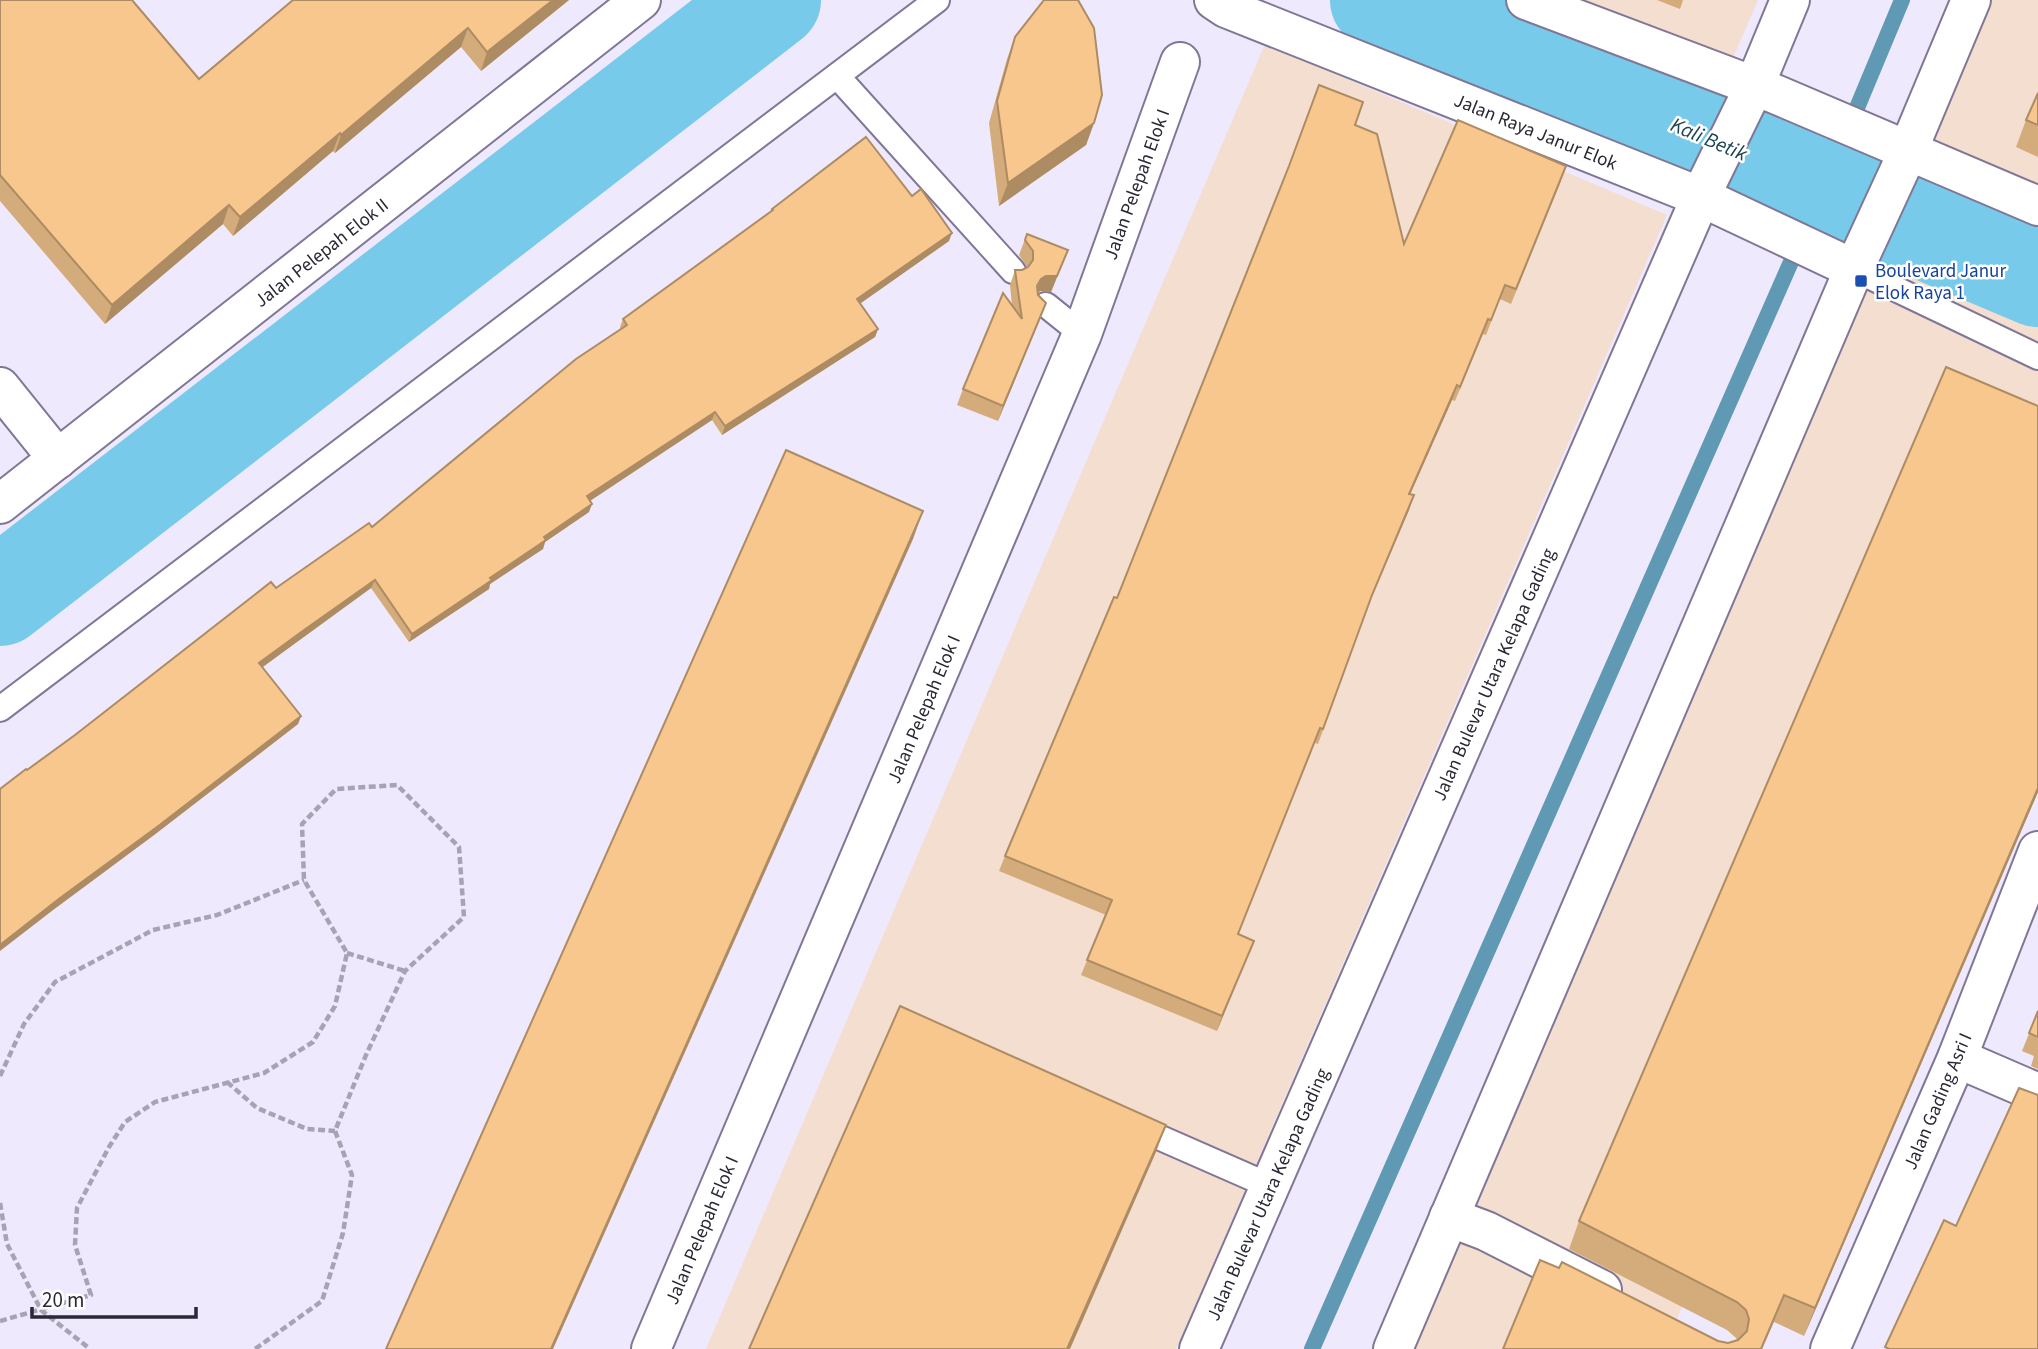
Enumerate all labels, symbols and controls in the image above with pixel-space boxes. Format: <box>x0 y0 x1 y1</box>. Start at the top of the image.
street label: Jalan Raya Janur Elok <box>1450 87 1622 178</box>
street label: Jalan Pelepah Elok I <box>1098 105 1177 264</box>
water label: Kali Betik <box>1666 109 1753 169</box>
street label: Jalan Pelepah Elok II <box>249 192 395 314</box>
place label: Boulevard Janur Elok Raya 1 <box>1875 258 2006 307</box>
marker: Boulevard Janur Elok Raya 1 <box>1853 273 1869 289</box>
street label: Jalan Bulevar Utara Kelapa Gading <box>1426 544 1563 805</box>
street label: Jalan Pelepah Elok I <box>881 631 968 788</box>
street label: Jalan Gading Asri I <box>1897 1029 1979 1174</box>
street label: Jalan Bulevar Utara Kelapa Gading <box>1200 1064 1337 1325</box>
street label: Jalan Pelepah Elok I <box>659 1152 746 1309</box>
scale bar <box>32 1276 196 1320</box>
text: 20 m <box>42 1285 84 1315</box>

